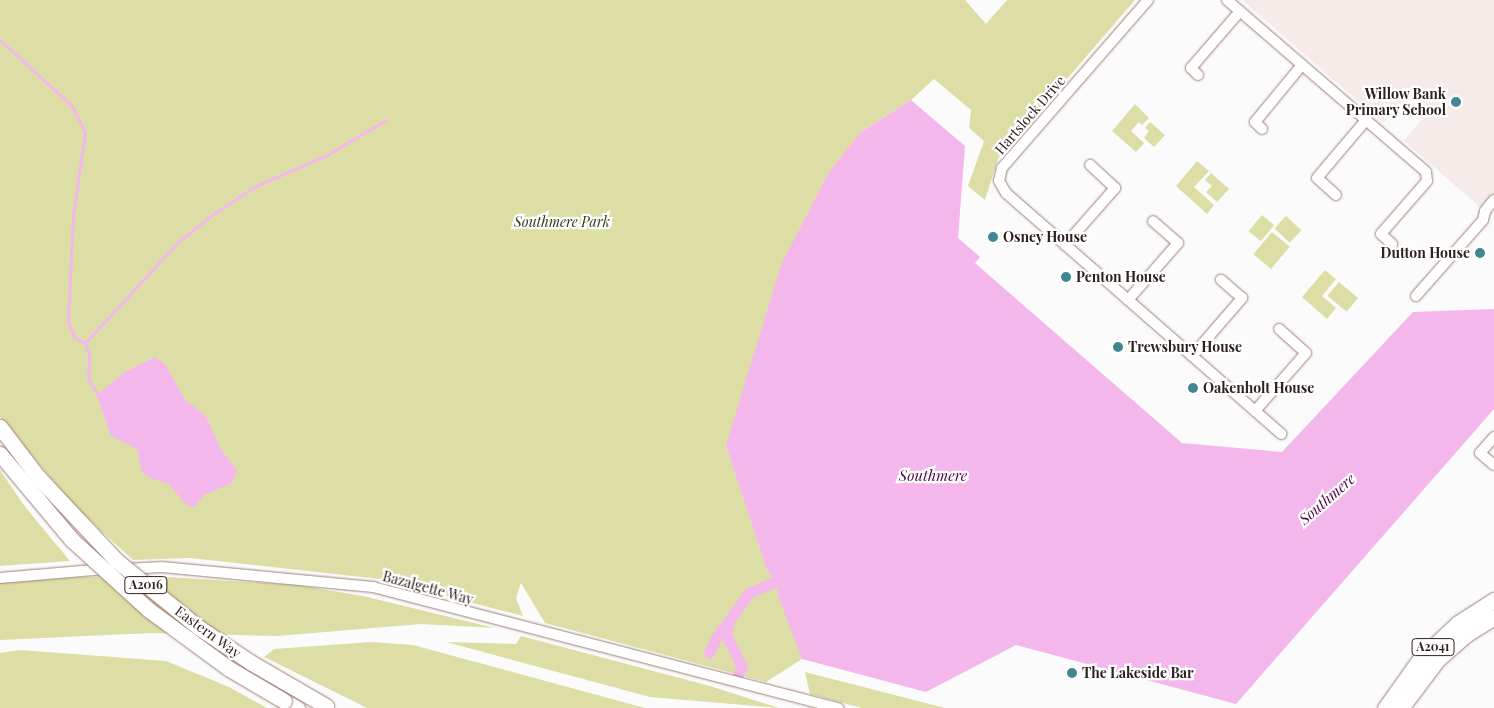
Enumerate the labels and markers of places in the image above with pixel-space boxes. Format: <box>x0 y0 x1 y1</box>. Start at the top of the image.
place label: Willow Bank Primary School <box>1345 86 1446 118</box>
marker: Willow Bank Primary School <box>1450 96 1462 108</box>
place label: Osney House <box>1003 229 1087 245</box>
marker: Osney House <box>987 231 999 243</box>
place label: Dutton House <box>1381 245 1470 261</box>
marker: Dutton House <box>1474 247 1486 259</box>
place label: Penton House <box>1076 269 1166 285</box>
marker: Penton House <box>1060 271 1072 283</box>
place label: Trewsbury House <box>1128 339 1243 355</box>
marker: Trewsbury House <box>1112 341 1124 353</box>
place label: Oakenholt House <box>1203 380 1314 396</box>
marker: Oakenholt House <box>1187 382 1199 394</box>
place label: The Lakeside Bar <box>1082 665 1194 681</box>
marker: The Lakeside Bar <box>1066 667 1078 679</box>

